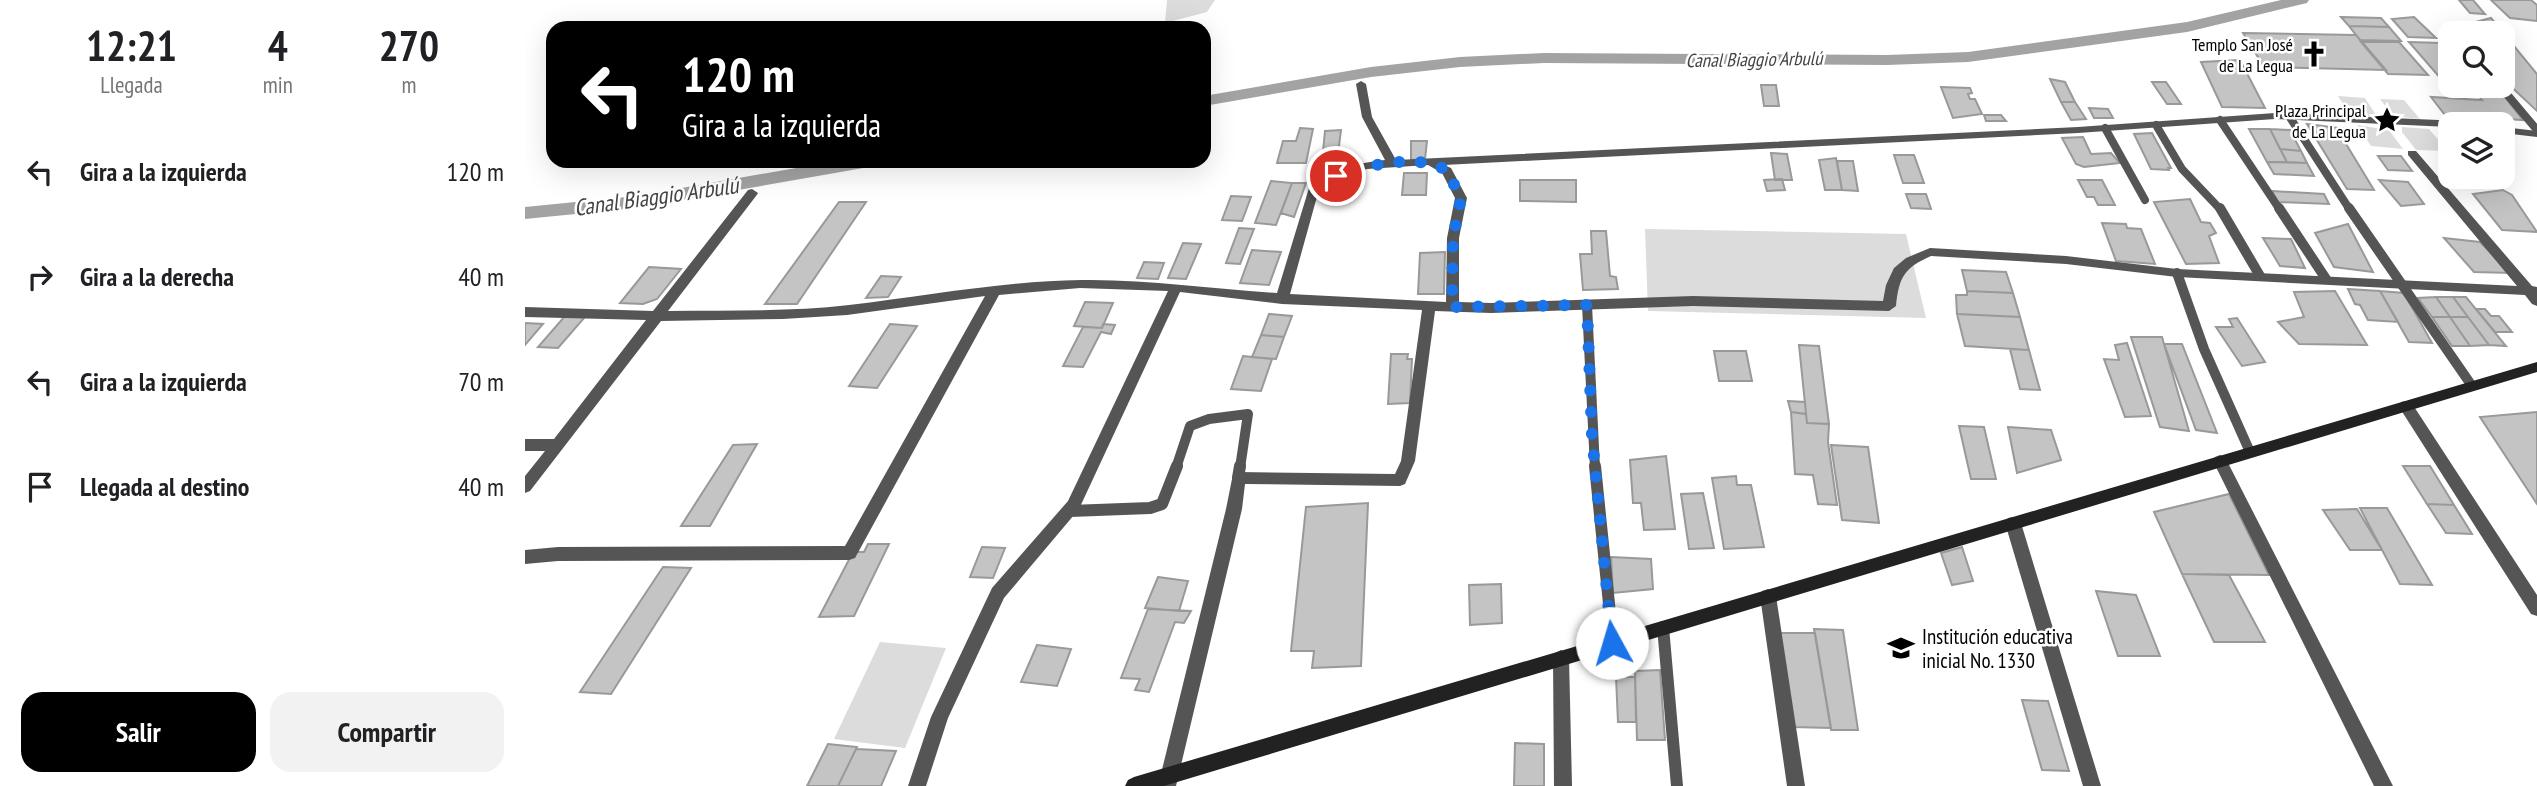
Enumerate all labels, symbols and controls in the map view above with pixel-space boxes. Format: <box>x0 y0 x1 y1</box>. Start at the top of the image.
text: 12:21 <box>86 18 177 73</box>
text: 4 <box>268 18 288 73</box>
text: 270 <box>379 18 439 73</box>
map controls <box>2438 21 2515 189</box>
button: search <box>2438 21 2515 98</box>
place label: Templo San José de La Legua <box>2192 33 2293 77</box>
church icon: Templo San José de La Legua <box>2299 39 2329 69</box>
text: 120 m <box>682 42 795 106</box>
water label: Canal Biaggio Arbulú <box>1685 46 1824 72</box>
icon: left <box>567 49 658 140</box>
text: Llegada <box>100 70 163 99</box>
text: min <box>263 70 293 99</box>
text: m <box>401 70 416 99</box>
place label: Plaza Principal de La Legua <box>2275 99 2367 143</box>
text: Gira a la izquierda <box>682 104 881 146</box>
place icon: Plaza Principal de La Legua <box>2372 105 2402 135</box>
button: layers <box>2438 112 2515 189</box>
pin <box>1306 146 1366 206</box>
icon: left <box>21 153 59 191</box>
text: Gira a la izquierda <box>80 155 247 188</box>
text: 120 m <box>446 155 504 188</box>
icon: arrive <box>1317 157 1355 195</box>
water label: Canal Biaggio Arbulú <box>572 170 742 222</box>
icon: right <box>21 258 59 296</box>
text: Gira a la derecha <box>80 260 234 293</box>
text: 40 m <box>458 260 504 293</box>
icon: left <box>21 363 59 401</box>
text: Gira a la izquierda <box>80 365 247 398</box>
text: 70 m <box>458 365 504 398</box>
icon: arrive <box>21 468 59 506</box>
text: Llegada al destino <box>80 470 249 503</box>
text: 40 m <box>458 470 504 503</box>
position arrow <box>1575 606 1649 680</box>
place label: Institución educativa inicial No. 1330 <box>1922 623 2073 674</box>
school or university icon: Institución educativa inicial No. 1330 <box>1886 633 1916 663</box>
button: Salir <box>21 692 256 772</box>
button: Compartir <box>270 692 504 772</box>

